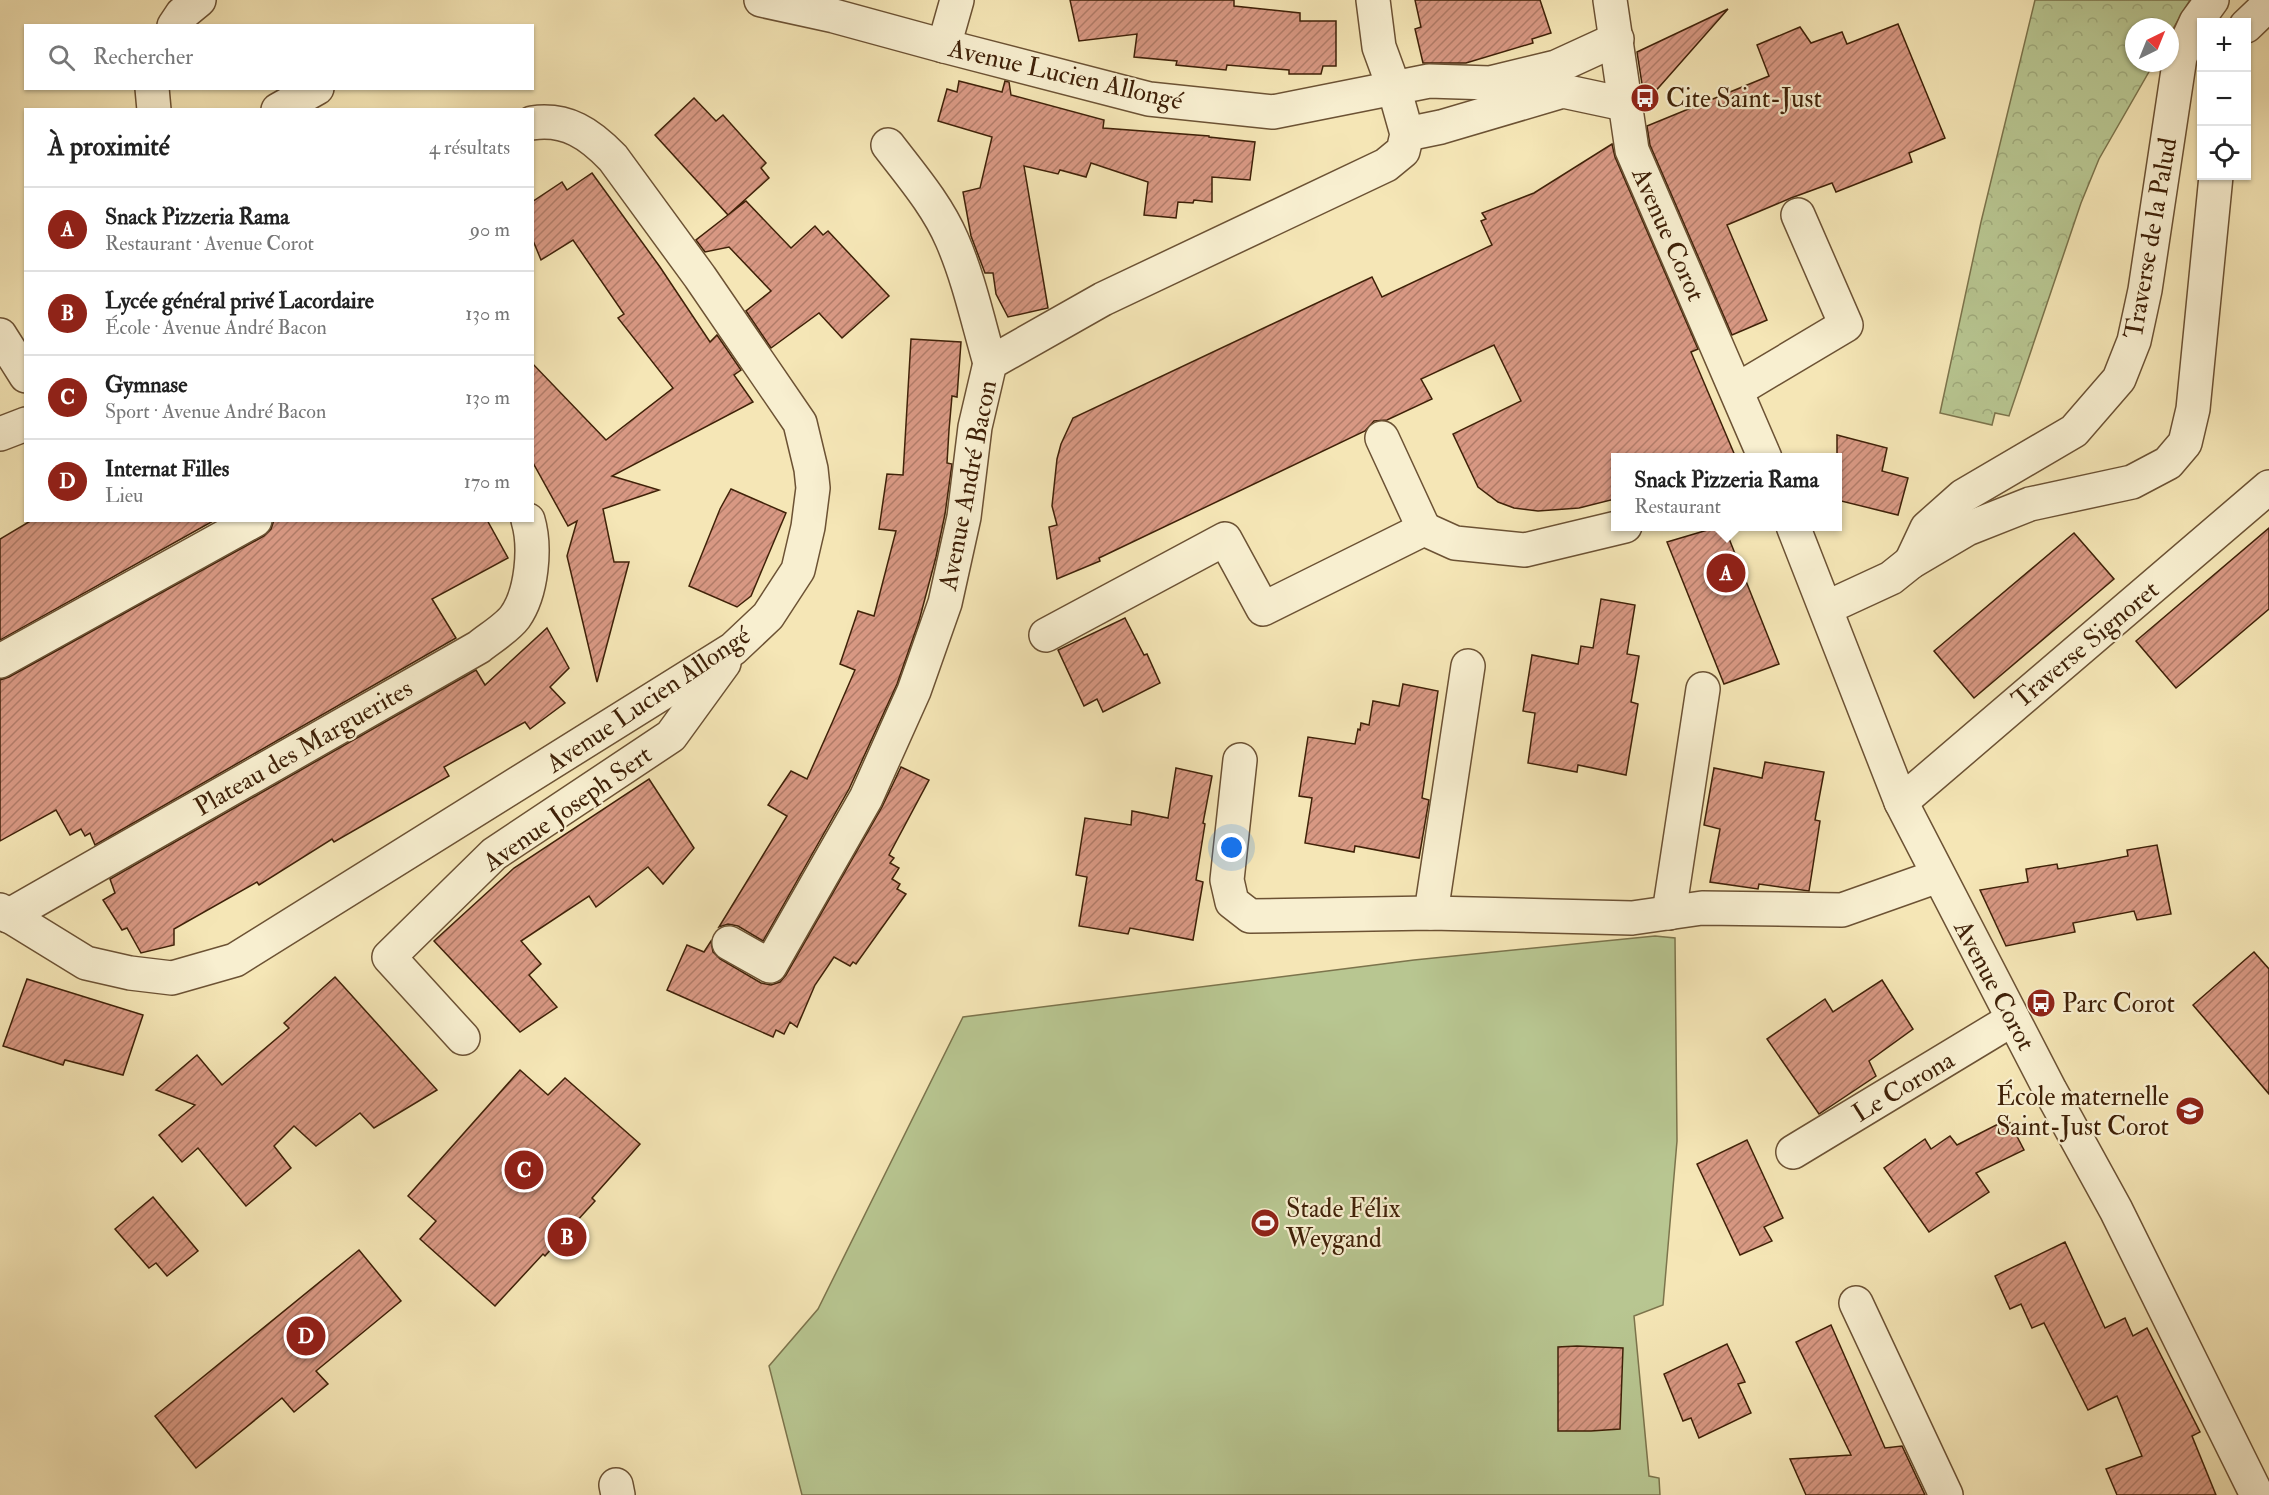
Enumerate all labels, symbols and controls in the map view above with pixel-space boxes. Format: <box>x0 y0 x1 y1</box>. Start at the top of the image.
north arrow <box>2125 18 2179 72</box>
map controls <box>2197 18 2251 180</box>
button: + <box>2197 18 2251 72</box>
search box <box>24 24 534 90</box>
street label: Avenue Lucien Allongé <box>945 32 1186 118</box>
icon: search <box>45 41 78 74</box>
text: Rechercher <box>93 43 193 71</box>
button: − <box>2197 72 2251 126</box>
bus stop icon: Cite Saint-Just <box>1629 82 1661 114</box>
place label: Cite Saint-Just <box>1666 83 1822 115</box>
button: locate <box>2197 126 2251 180</box>
text: À proximité <box>48 131 170 163</box>
text: 4 résultats <box>429 135 510 160</box>
street label: Traverse de la Palud <box>2118 135 2184 341</box>
street label: Avenue Corot <box>1624 162 1712 306</box>
text: Snack Pizzeria Rama <box>105 203 289 231</box>
text: A <box>61 217 74 242</box>
text: 90 m <box>470 217 510 242</box>
text: Restaurant · Avenue Corot <box>105 231 314 256</box>
text: Lycée général privé Lacordaire <box>105 287 374 315</box>
text: B <box>61 301 74 326</box>
text: 130 m <box>465 301 510 326</box>
text: École · Avenue André Bacon <box>105 315 327 340</box>
text: Gymnase <box>105 371 187 399</box>
street label: Avenue André Bacon <box>932 377 1004 594</box>
text: C <box>60 385 75 410</box>
text: 130 m <box>465 385 510 410</box>
text: Sport · Avenue André Bacon <box>105 399 326 424</box>
popup <box>1611 453 1842 531</box>
text: Internat Filles <box>105 455 229 483</box>
text: Snack Pizzeria Rama <box>1634 466 1819 494</box>
text: D <box>59 469 76 494</box>
text: 170 m <box>464 469 510 494</box>
text: Lieu <box>105 483 143 508</box>
text: Restaurant <box>1634 494 1721 519</box>
pin: A <box>1706 550 1746 596</box>
street label: Traverse Signoret <box>2006 574 2166 716</box>
street label: Avenue Lucien Allongé <box>540 620 757 781</box>
street label: Plateau des Marguerites <box>189 672 418 823</box>
street label: Avenue Joseph Sert <box>476 739 659 880</box>
your location <box>1217 833 1246 862</box>
street label: Avenue Corot <box>1946 914 2042 1056</box>
bus stop icon: Parc Corot <box>2025 987 2057 1019</box>
place label: Parc Corot <box>2062 988 2175 1020</box>
street label: Le Corona <box>1847 1044 1960 1130</box>
place label: École maternelle Saint-Just Corot <box>1996 1079 2169 1143</box>
school or university icon: École maternelle Saint-Just Corot <box>2174 1095 2206 1127</box>
pin: C <box>504 1148 544 1192</box>
place label: Stade Félix Weygand <box>1285 1193 1401 1255</box>
sports icon: Stade Félix Weygand <box>1249 1207 1281 1239</box>
pin: B <box>548 1214 586 1260</box>
pin: D <box>286 1314 326 1358</box>

